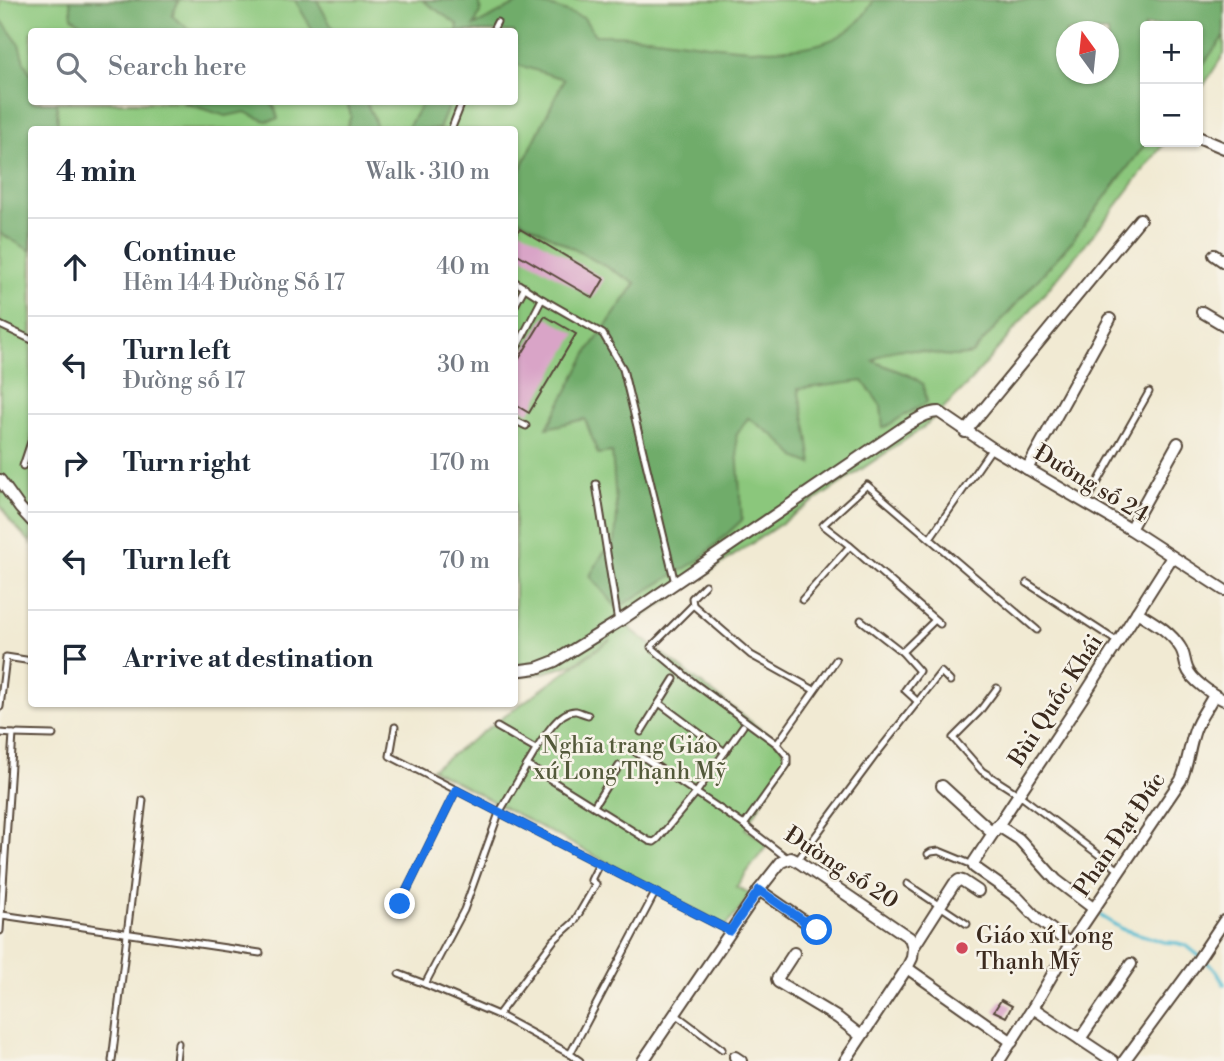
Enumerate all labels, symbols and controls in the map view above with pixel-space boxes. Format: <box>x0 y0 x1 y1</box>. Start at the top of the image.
north arrow <box>1056 21 1119 84</box>
map controls <box>1140 21 1203 147</box>
button: + <box>1140 21 1203 84</box>
search box <box>28 28 518 105</box>
icon: search <box>52 48 90 86</box>
text: Search here <box>108 51 247 83</box>
button: − <box>1140 84 1203 147</box>
text: 4 min <box>56 153 136 191</box>
text: Walk · 310 m <box>365 158 490 186</box>
text: Continue <box>123 237 236 269</box>
icon: ahead <box>56 248 94 286</box>
text: 40 m <box>436 253 490 281</box>
text: Hẻm 144 Đường Số 17 <box>123 269 345 297</box>
text: Turn left <box>123 335 231 367</box>
icon: left <box>56 346 94 384</box>
text: 30 m <box>437 351 490 379</box>
text: Đường số 17 <box>123 367 245 395</box>
street label: Đường số 24 <box>1029 439 1154 529</box>
icon: right <box>56 444 94 482</box>
text: Turn right <box>123 447 251 479</box>
text: 170 m <box>430 449 490 477</box>
icon: left <box>56 542 94 580</box>
text: Turn left <box>123 545 231 577</box>
text: 70 m <box>439 547 490 575</box>
street label: Bùi Quốc Khái <box>1002 629 1109 773</box>
icon: arrive <box>56 640 94 678</box>
text: Arrive at destination <box>123 643 373 675</box>
park label: Nghĩa trang Giáo xứ Long Thạnh Mỹ <box>533 732 727 786</box>
street label: Phan Đạt Đức <box>1068 767 1172 902</box>
street label: Đường số 20 <box>779 821 904 915</box>
route end <box>384 888 415 919</box>
route start <box>801 914 832 945</box>
place label: Giáo xứ Long Thạnh Mỹ <box>976 922 1113 976</box>
marker: Giáo xứ Long Thạnh Mỹ <box>954 940 970 956</box>

